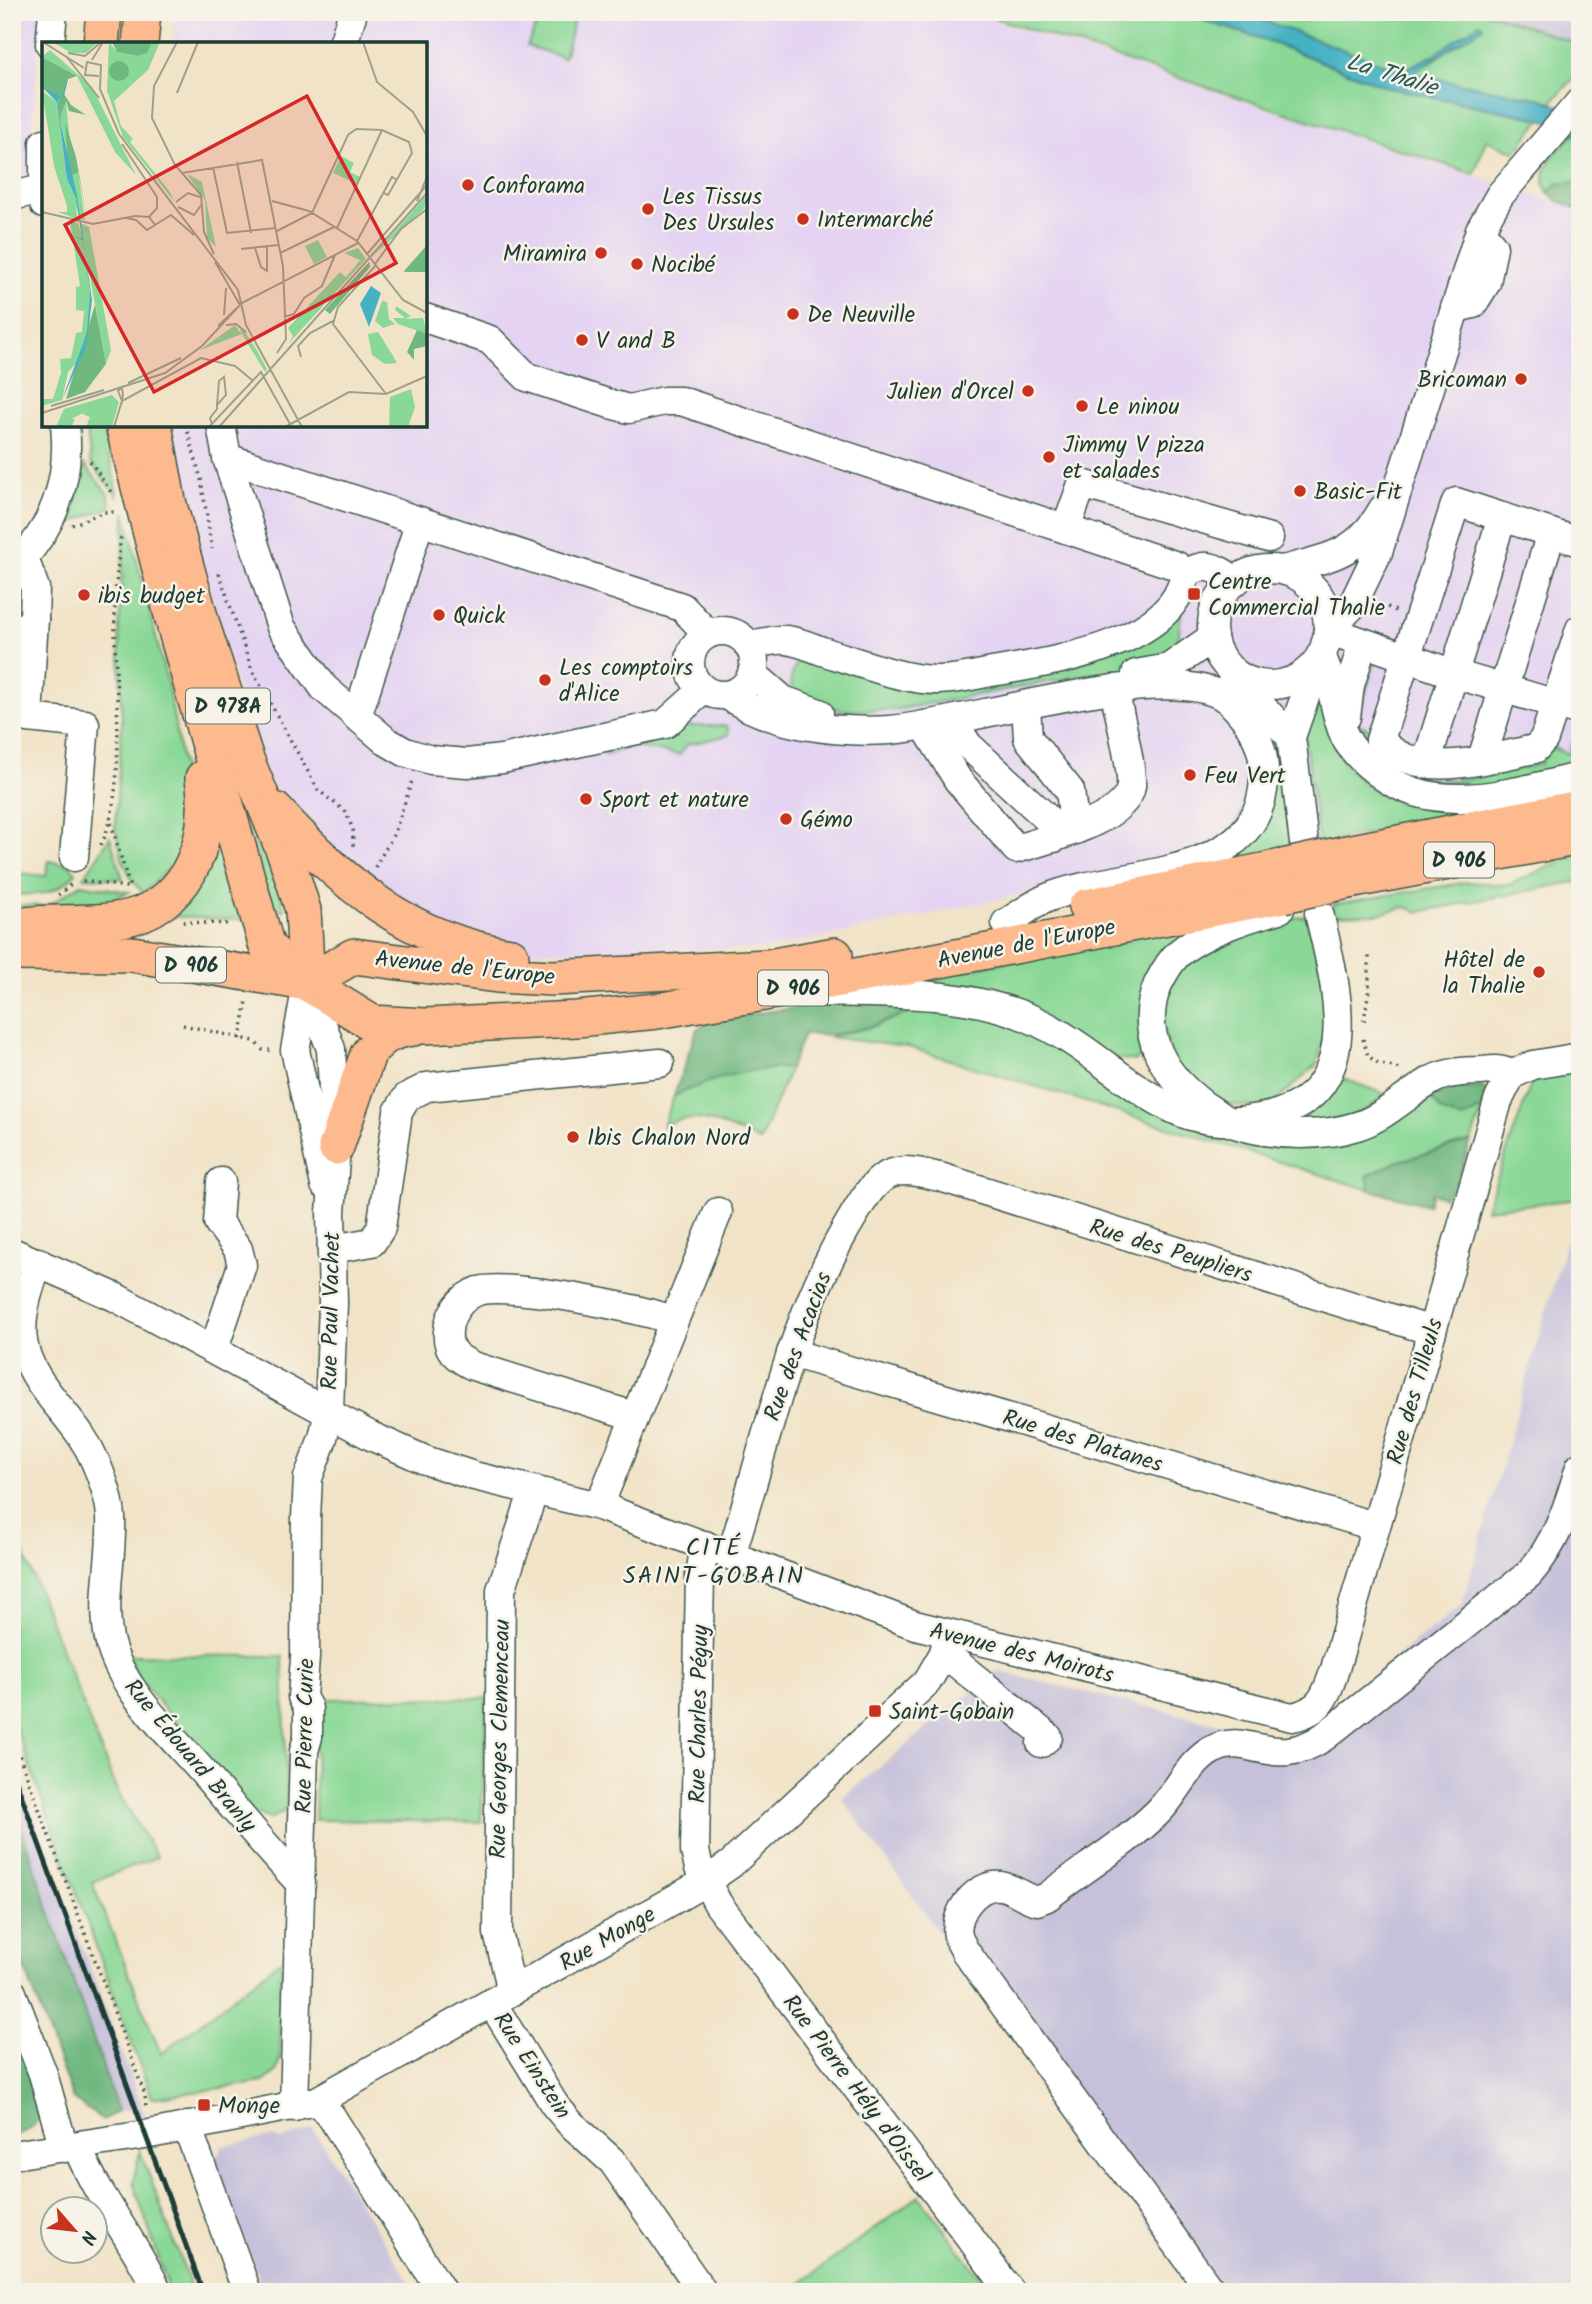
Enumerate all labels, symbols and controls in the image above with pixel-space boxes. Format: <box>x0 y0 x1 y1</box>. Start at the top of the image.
inset map <box>42 42 427 427</box>
water label: La Thalie <box>1341 43 1444 108</box>
place label: Conforama <box>482 169 585 205</box>
marker: Conforama <box>460 177 476 193</box>
place label: Les Tissus Des Ursules <box>662 180 774 242</box>
marker: Les Tissus Des Ursules <box>640 201 656 217</box>
place label: Intermarché <box>817 203 934 239</box>
marker: Intermarché <box>795 211 811 227</box>
place label: Miramira <box>503 237 587 273</box>
marker: Miramira <box>593 245 609 261</box>
place label: Nocibé <box>651 248 716 284</box>
marker: Nocibé <box>629 256 645 272</box>
place label: De Neuville <box>807 298 915 334</box>
marker: De Neuville <box>785 306 801 322</box>
place label: V and B <box>596 324 676 360</box>
marker: V and B <box>574 332 590 348</box>
place label: Bricoman <box>1417 363 1507 399</box>
marker: Bricoman <box>1513 371 1529 387</box>
place label: Julien d'Orcel <box>886 375 1014 411</box>
marker: Julien d'Orcel <box>1020 383 1036 399</box>
place label: Le ninou <box>1096 390 1180 426</box>
marker: Le ninou <box>1074 398 1090 414</box>
place label: Jimmy V pizza et salades <box>1063 428 1205 490</box>
marker: Jimmy V pizza et salades <box>1041 449 1057 465</box>
place label: Basic-Fit <box>1314 475 1403 511</box>
marker: Basic-Fit <box>1292 483 1308 499</box>
place label: Centre Commercial Thalie <box>1208 565 1385 627</box>
place label: ibis budget <box>98 579 206 615</box>
marker: Centre Commercial Thalie <box>1186 586 1202 602</box>
marker: ibis budget <box>76 587 92 603</box>
place label: Quick <box>453 599 506 635</box>
marker: Quick <box>431 607 447 623</box>
place label: Les comptoirs d'Alice <box>559 651 693 713</box>
marker: Les comptoirs d'Alice <box>537 672 553 688</box>
road number: D 978A <box>186 688 270 724</box>
place label: Feu Vert <box>1204 759 1287 795</box>
marker: Feu Vert <box>1182 767 1198 783</box>
place label: Sport et nature <box>600 783 749 819</box>
marker: Sport et nature <box>578 791 594 807</box>
place label: Gémo <box>800 803 853 839</box>
marker: Gémo <box>778 811 794 827</box>
road number: D 906 <box>1424 842 1494 878</box>
street label: Avenue de l'Europe <box>934 910 1119 980</box>
street label: Avenue de l'Europe <box>373 942 557 996</box>
place label: Hôtel de la Thalie <box>1442 943 1525 1005</box>
road number: D 906 <box>156 948 226 982</box>
marker: Hôtel de la Thalie <box>1531 964 1547 980</box>
road number: D 906 <box>758 970 828 1006</box>
place label: Ibis Chalon Nord <box>587 1121 751 1157</box>
marker: Ibis Chalon Nord <box>565 1129 581 1145</box>
street label: Rue des Peupliers <box>1084 1210 1257 1294</box>
street label: Rue Paul Vachet <box>313 1231 351 1390</box>
street label: Rue des Acacias <box>755 1267 843 1426</box>
street label: Rue des Tilleuls <box>1378 1314 1454 1469</box>
street label: Rue des Platanes <box>998 1400 1167 1483</box>
district label: CITÉ SAINT-GOBAIN <box>623 1529 805 1596</box>
street label: Avenue des Moirots <box>926 1614 1118 1694</box>
street label: Rue Georges Clemenceau <box>481 1619 521 1859</box>
street label: Rue Charles Péguy <box>680 1624 720 1804</box>
street label: Rue Pierre Curie <box>287 1658 325 1814</box>
street label: Rue Édouard Branly <box>114 1671 265 1841</box>
place label: Saint-Gobain <box>889 1695 1014 1731</box>
marker: Saint-Gobain <box>867 1703 883 1719</box>
street label: Rue Monge <box>553 1898 663 1982</box>
street label: Rue Pierre Hély d'Oissel <box>772 1987 939 2191</box>
street label: Rue Einstein <box>483 2005 580 2127</box>
place label: Monge <box>218 2089 280 2125</box>
marker: Monge <box>196 2097 212 2113</box>
north arrow <box>38 2196 108 2266</box>
text: N <box>71 2225 103 2249</box>

